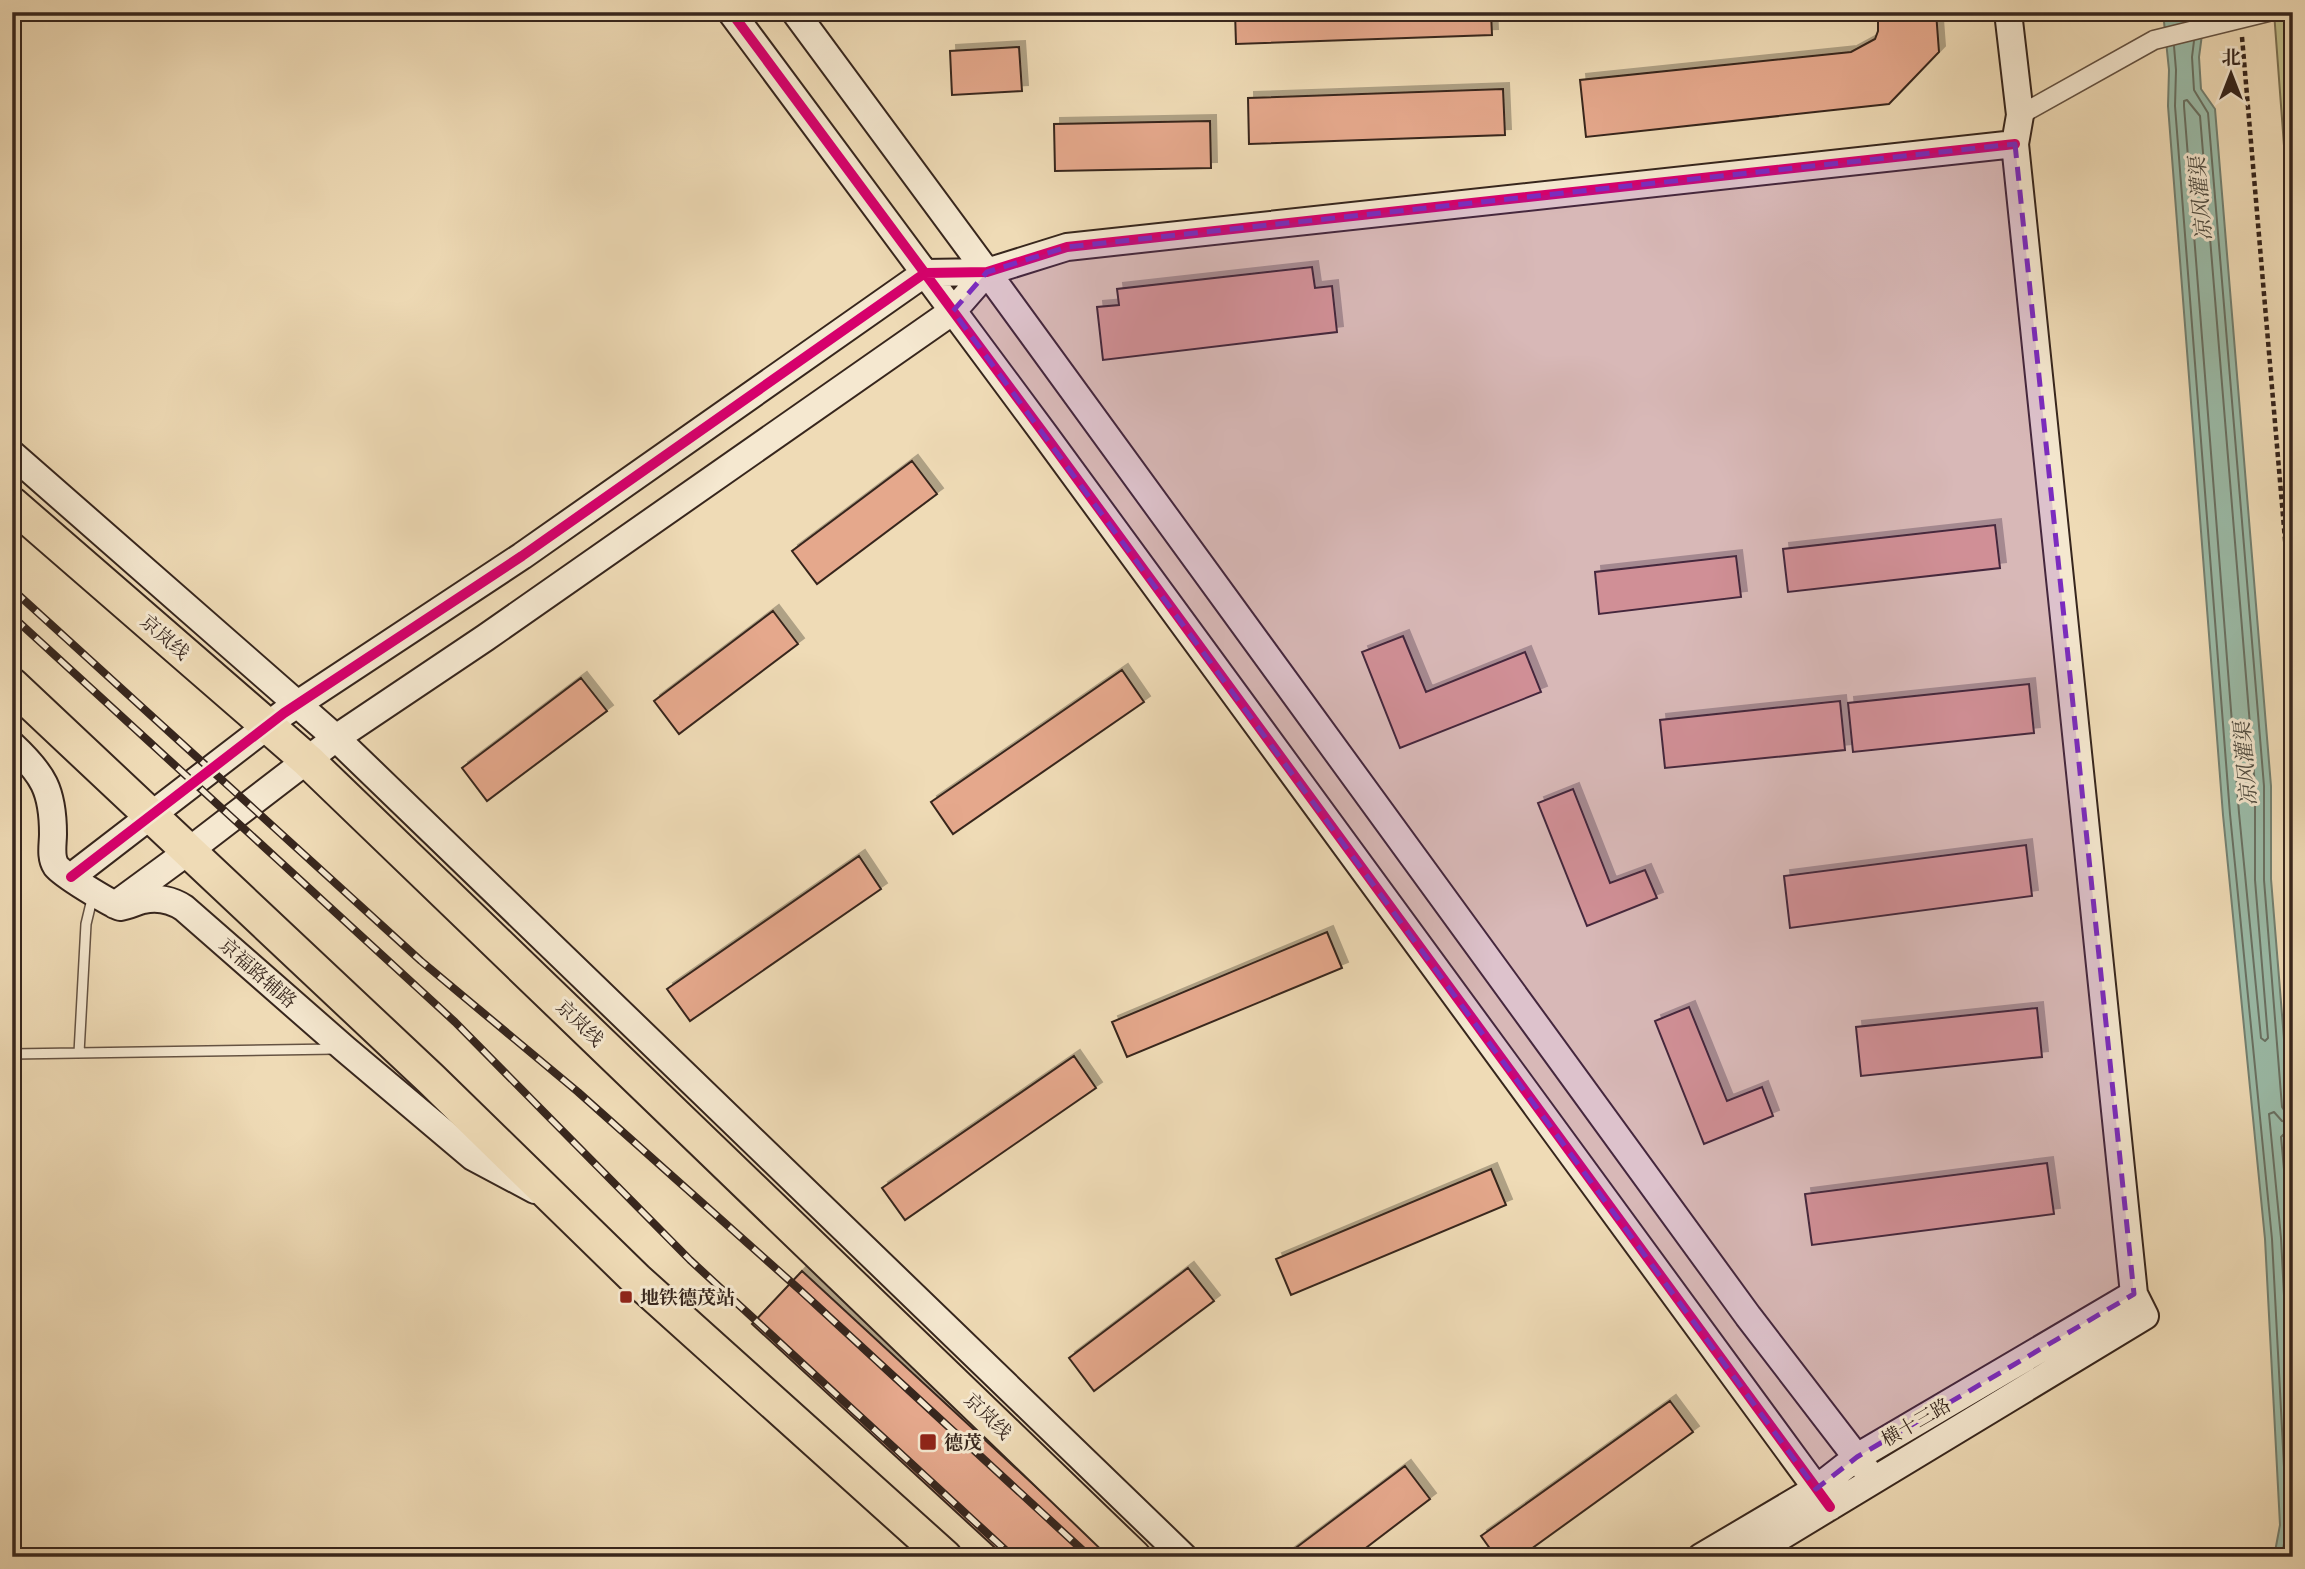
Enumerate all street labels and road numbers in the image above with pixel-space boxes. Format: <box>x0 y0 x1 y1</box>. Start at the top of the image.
street label: 京岚线 <box>136 610 194 664</box>
street label: 京福路辅路 <box>215 933 301 1013</box>
street label: 京岚线 <box>552 995 608 1051</box>
street label: 京岚线 <box>960 1388 1016 1444</box>
street label: 横十三路 <box>1877 1393 1955 1451</box>

